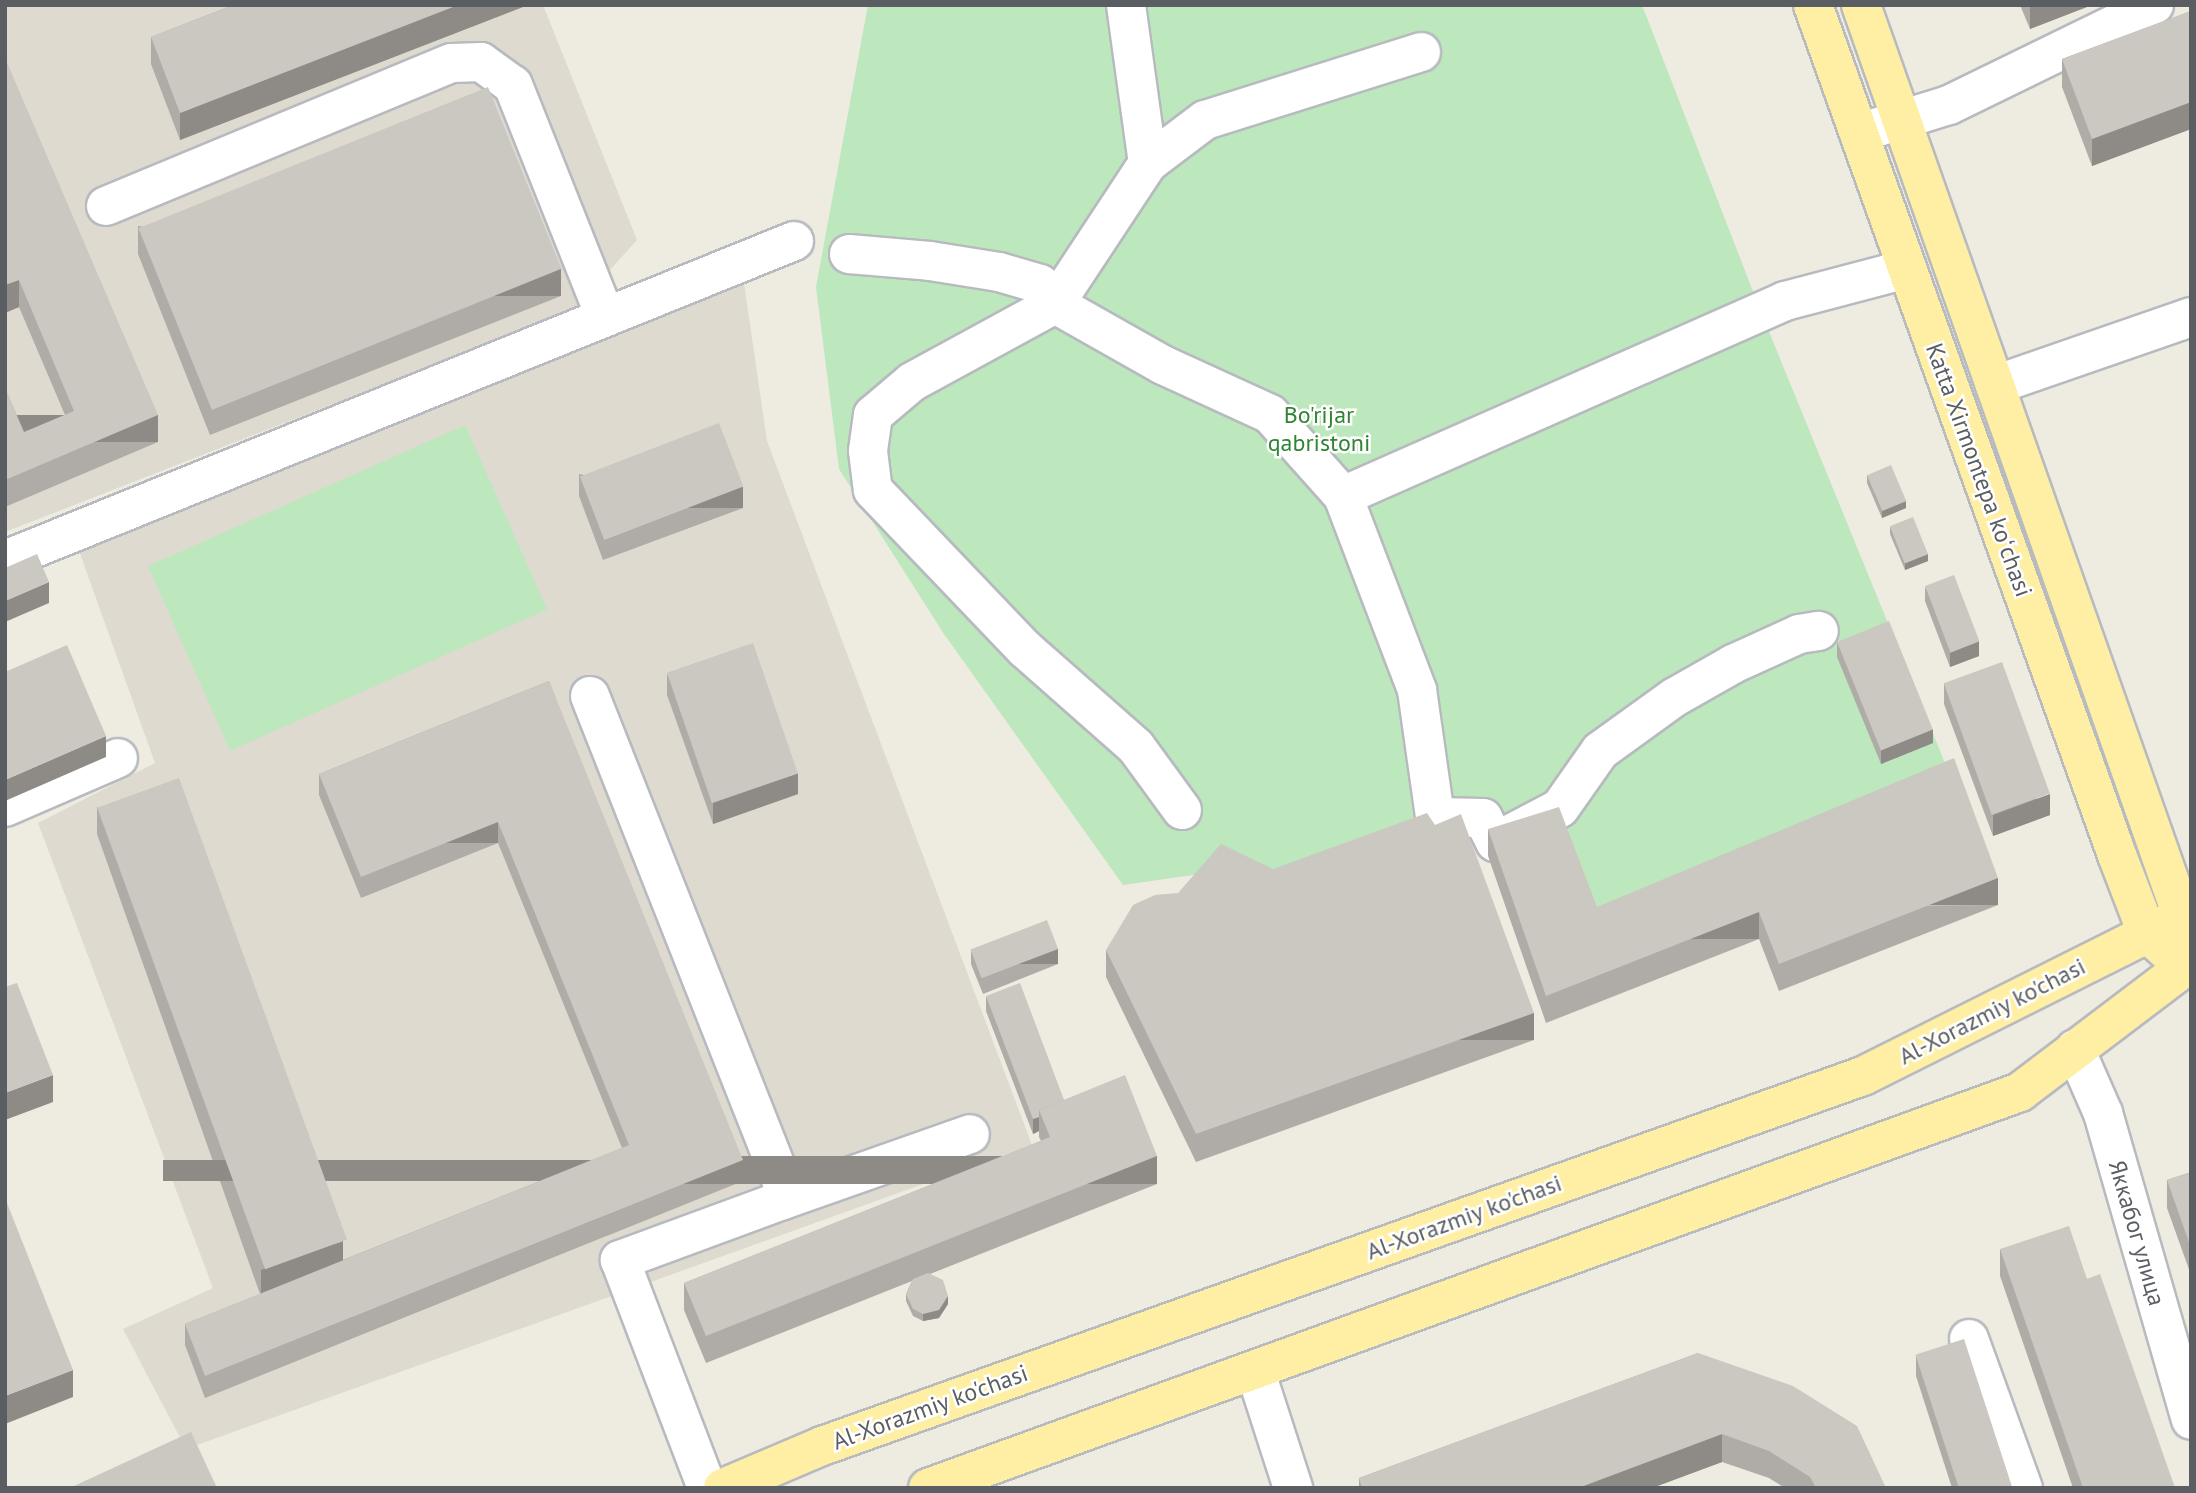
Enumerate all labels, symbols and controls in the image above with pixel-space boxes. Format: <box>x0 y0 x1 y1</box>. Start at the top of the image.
street label: Katta Xirmontepa koʻchasi <box>1920 339 2038 601</box>
park label: Bo'rijar qabristoni <box>1268 401 1370 457</box>
street label: Al-Xorazmiy ko'chasi <box>1893 951 2091 1071</box>
street label: Яккабог улица <box>2102 1157 2172 1309</box>
street label: Al-Xorazmiy ko'chasi <box>1362 1168 1566 1266</box>
street label: Al-Xorazmiy ko'chasi <box>828 1358 1032 1456</box>

